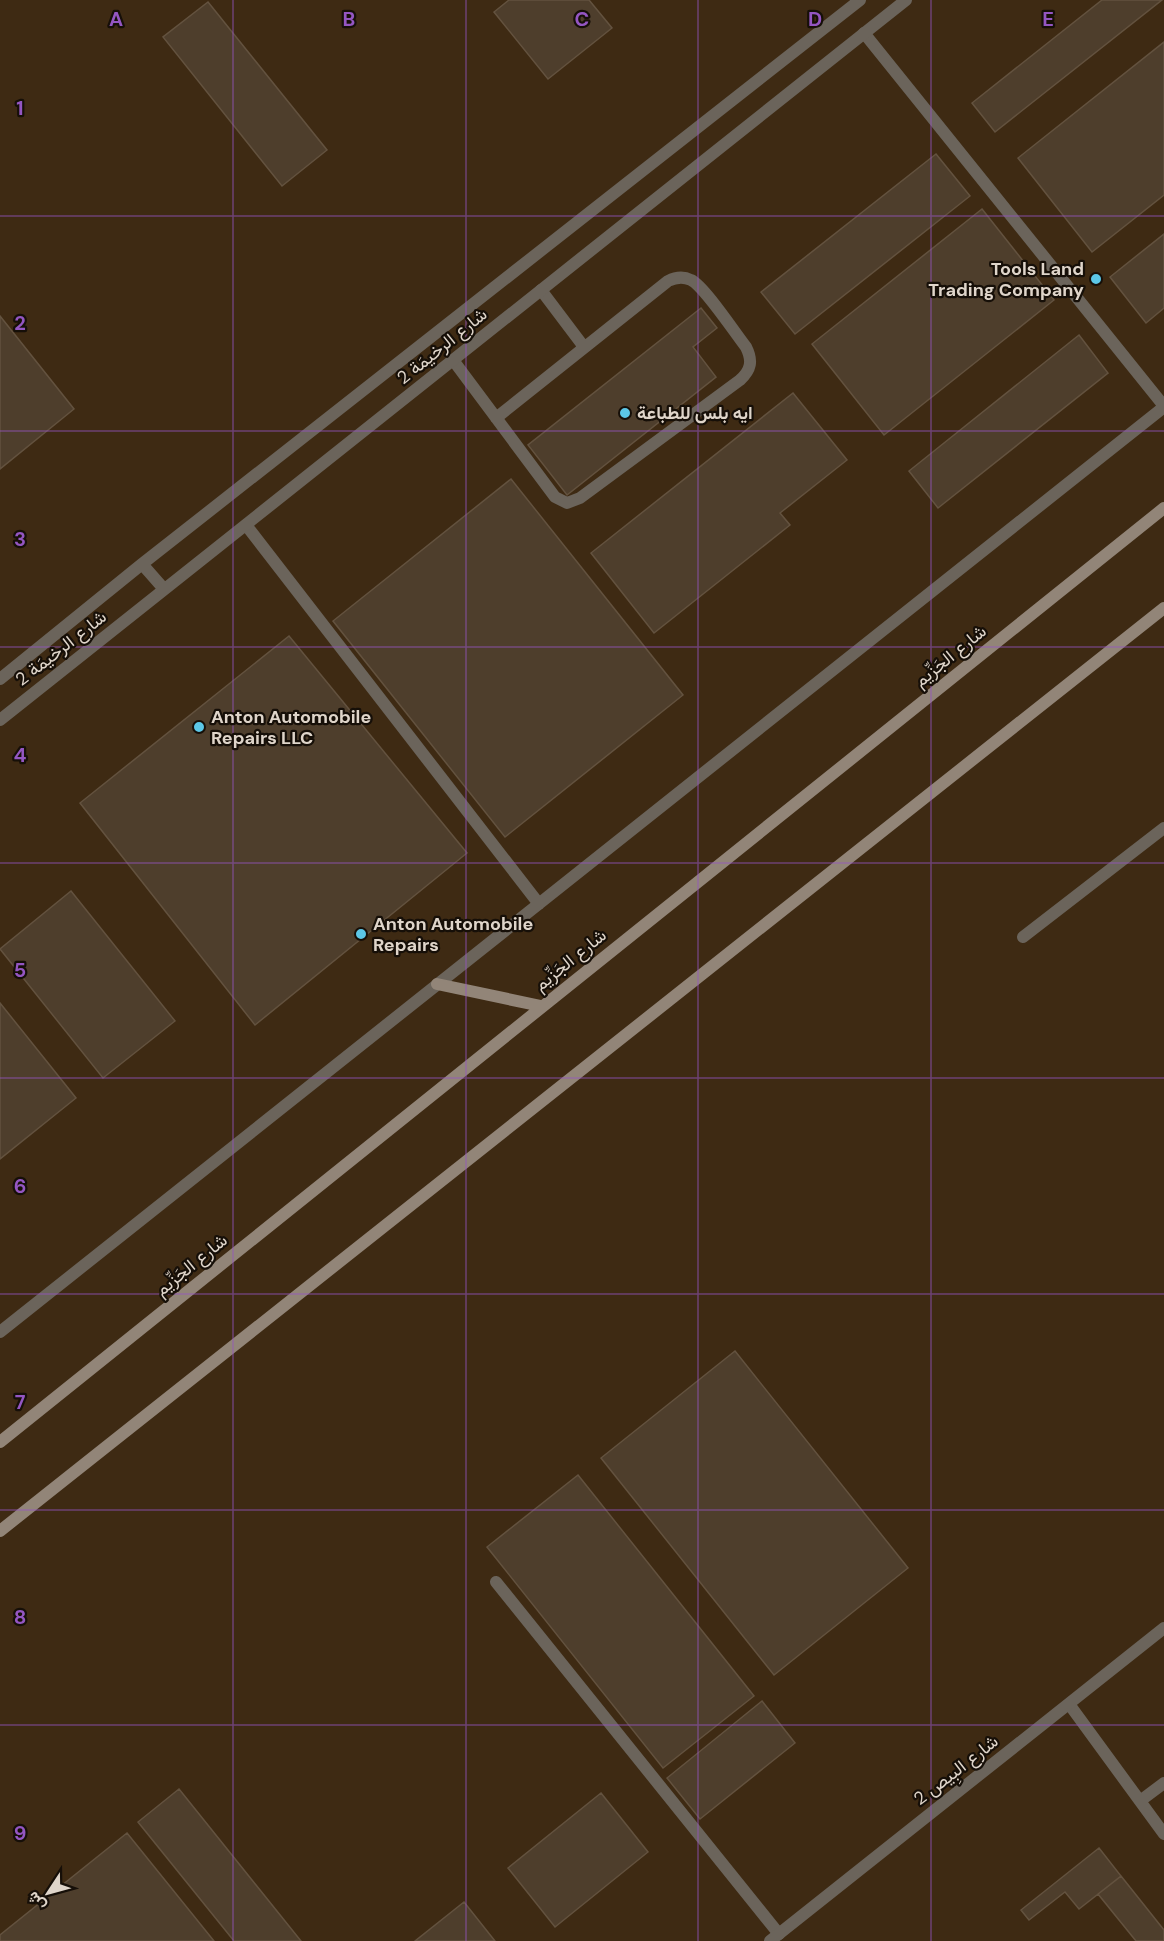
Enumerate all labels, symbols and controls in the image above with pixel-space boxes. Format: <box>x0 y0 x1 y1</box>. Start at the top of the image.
text: A <box>109 6 123 32</box>
text: B <box>343 6 355 32</box>
text: C <box>575 6 589 32</box>
text: D <box>808 6 822 32</box>
text: E <box>1042 6 1054 32</box>
text: 1 <box>16 95 24 121</box>
place label: Tools Land Trading Company <box>928 257 1084 302</box>
marker: Tools Land Trading Company <box>1089 272 1103 286</box>
street label: شارع الرخيمَة 2 <box>392 302 492 390</box>
text: 2 <box>14 310 26 336</box>
place label: ايه بلس للطباعة <box>637 401 753 425</box>
marker: ايه بلس للطباعة <box>618 406 632 420</box>
text: 3 <box>14 526 26 552</box>
street label: شارع الرخيمَة 2 <box>11 605 111 691</box>
street label: شارع الجَزِّيم <box>909 619 991 693</box>
place label: Anton Automobile Repairs LLC <box>211 705 371 750</box>
marker: Anton Automobile Repairs LLC <box>192 720 206 734</box>
text: 4 <box>14 742 27 768</box>
place label: Anton Automobile Repairs <box>373 912 533 957</box>
street label: شارع الجَزِّيم <box>529 923 611 997</box>
marker: Anton Automobile Repairs <box>354 927 368 941</box>
text: 5 <box>14 957 26 983</box>
text: 6 <box>14 1173 26 1199</box>
street label: شارع الجَزِّيم <box>150 1228 232 1302</box>
text: 7 <box>15 1389 26 1415</box>
text: 8 <box>14 1604 26 1630</box>
street label: شارع البِيص 2 <box>909 1729 1004 1812</box>
text: 9 <box>14 1820 26 1846</box>
north arrow <box>18 1863 78 1923</box>
text: ش <box>22 1888 50 1915</box>

